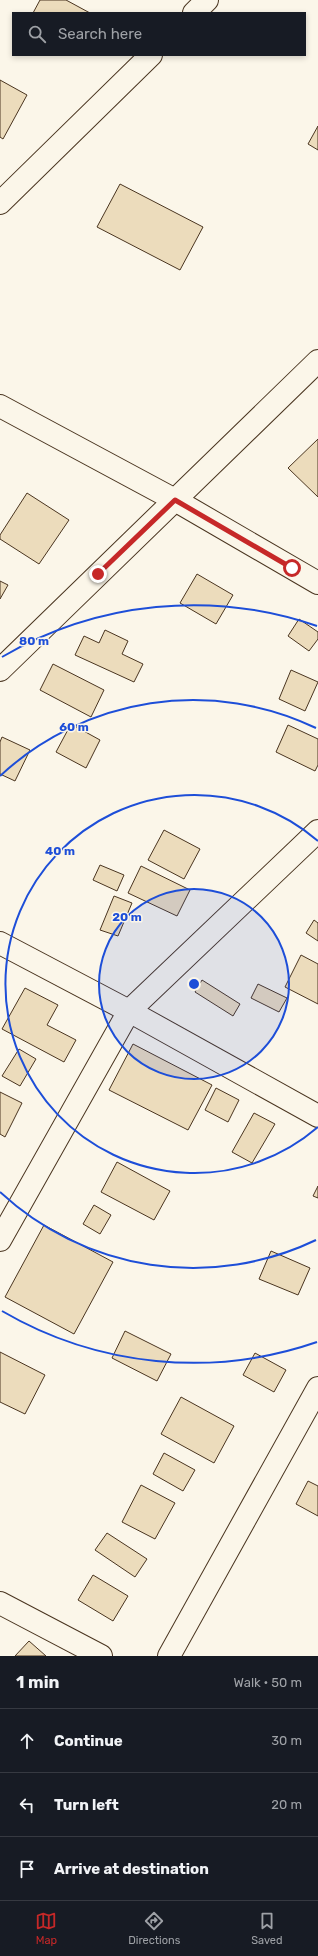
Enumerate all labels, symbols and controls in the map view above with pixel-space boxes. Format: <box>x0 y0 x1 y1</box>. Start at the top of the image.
search box <box>12 12 306 56</box>
icon: search <box>26 23 48 45</box>
text: Search here <box>58 25 142 43</box>
route start <box>283 559 301 577</box>
route end <box>89 565 107 583</box>
text: 80 m <box>19 634 49 648</box>
text: 60 m <box>59 720 89 734</box>
text: 40 m <box>45 844 75 858</box>
text: 20 m <box>112 910 142 924</box>
centre of rings <box>187 977 201 991</box>
text: 1 min <box>16 1672 59 1692</box>
text: Walk · 50 m <box>234 1675 302 1690</box>
icon: ahead <box>16 1730 38 1752</box>
text: Continue <box>54 1732 123 1750</box>
text: 30 m <box>271 1733 302 1748</box>
icon: left <box>16 1794 38 1816</box>
text: Turn left <box>54 1796 119 1814</box>
text: 20 m <box>271 1797 302 1812</box>
icon: arrive <box>16 1858 38 1880</box>
text: Arrive at destination <box>54 1860 209 1878</box>
tab: Map <box>35 1910 57 1947</box>
tab: Directions <box>128 1910 180 1947</box>
tab: Saved <box>251 1910 283 1947</box>

